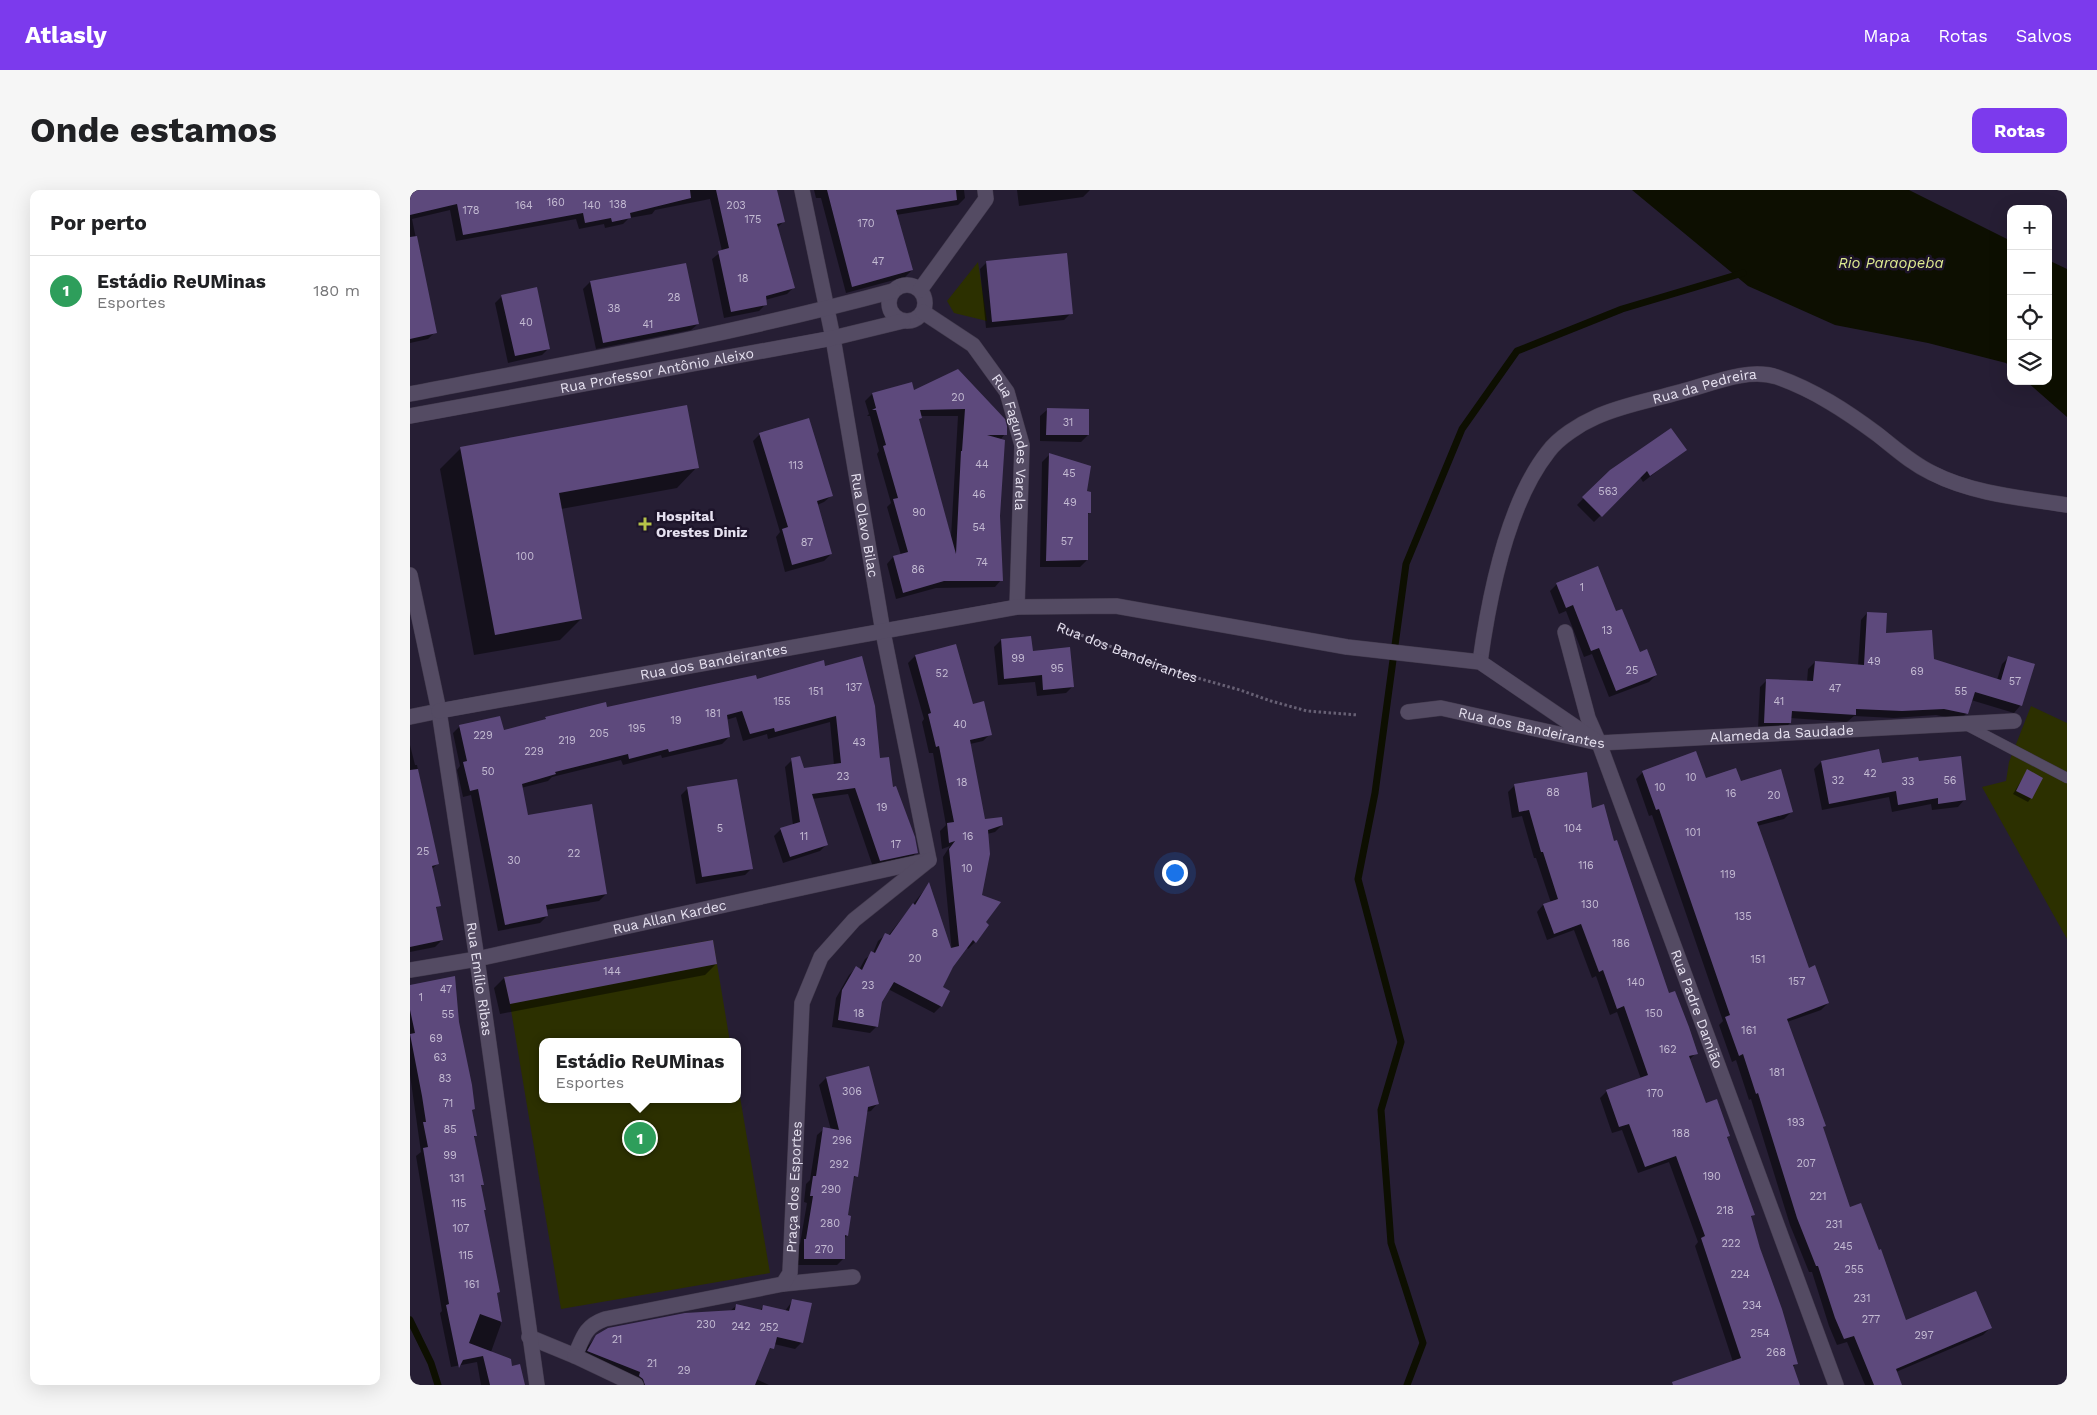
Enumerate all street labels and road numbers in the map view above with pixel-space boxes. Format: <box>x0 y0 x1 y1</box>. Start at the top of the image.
street label: Rua Professor Antônio Aleixo <box>559 345 755 396</box>
street label: Rua da Pedreira <box>1651 366 1757 407</box>
street label: Rua Fagundes Varela <box>988 371 1031 511</box>
street label: Rua Olavo Bilac <box>848 471 882 579</box>
street label: Rua dos Bandeirantes <box>1054 618 1199 686</box>
street label: Rua dos Bandeirantes <box>639 640 788 683</box>
street label: Rua dos Bandeirantes <box>1457 704 1605 751</box>
street label: Alameda da Saudade <box>1709 722 1854 745</box>
street label: Rua Allan Kardec <box>611 897 728 937</box>
street label: Rua Emílio Ribas <box>463 921 496 1037</box>
street label: Rua Padre Damião <box>1668 947 1726 1070</box>
street label: Praça dos Esportes <box>783 1121 805 1253</box>

